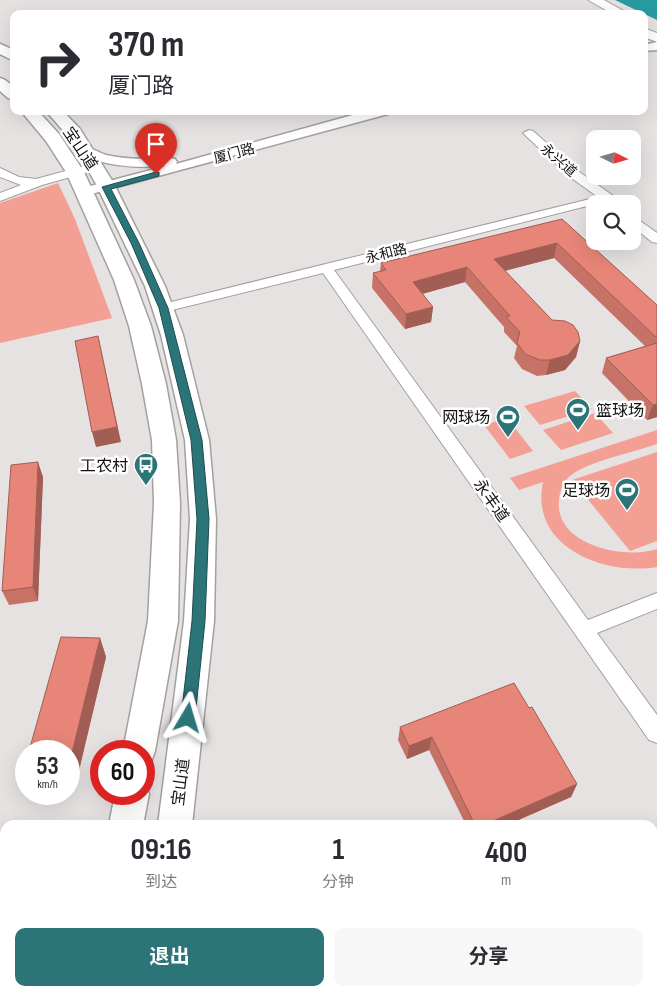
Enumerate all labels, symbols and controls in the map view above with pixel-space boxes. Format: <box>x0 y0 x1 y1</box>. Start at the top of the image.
text: 370 m <box>108 24 184 67</box>
icon: right <box>25 30 90 95</box>
text: 厦门路 <box>108 73 174 100</box>
pin <box>135 123 177 174</box>
street label: 宝山道 <box>58 124 101 174</box>
icon: arrive <box>142 130 170 158</box>
north arrow <box>586 130 641 185</box>
map controls <box>586 130 641 250</box>
street label: 厦门路 <box>212 140 257 167</box>
street label: 永兴道 <box>537 140 580 181</box>
button: search <box>586 195 641 250</box>
street label: 永和路 <box>364 240 409 267</box>
sports icon: 篮球场 <box>565 397 591 431</box>
place label: 篮球场 <box>596 402 644 421</box>
sports icon: 网球场 <box>495 404 521 438</box>
place label: 网球场 <box>442 409 490 428</box>
bus stop icon: 工农村 <box>133 452 159 486</box>
place label: 工农村 <box>80 457 128 476</box>
street label: 永丰道 <box>469 476 512 526</box>
sports icon: 足球场 <box>614 477 640 511</box>
place label: 足球场 <box>562 482 610 501</box>
position arrow <box>161 691 213 743</box>
speed limit sign: 60 <box>90 740 155 805</box>
text: 53 <box>36 751 59 782</box>
street label: 宝山道 <box>169 757 194 807</box>
text: km/h <box>37 777 58 792</box>
text: 09:16 <box>131 832 192 868</box>
text: 1 <box>332 832 344 868</box>
text: 400 <box>485 835 527 871</box>
text: m <box>501 871 511 890</box>
text: 到达 <box>145 873 177 892</box>
text: 分钟 <box>322 873 354 892</box>
button: 退出 <box>15 928 324 986</box>
button: 分享 <box>334 928 643 986</box>

